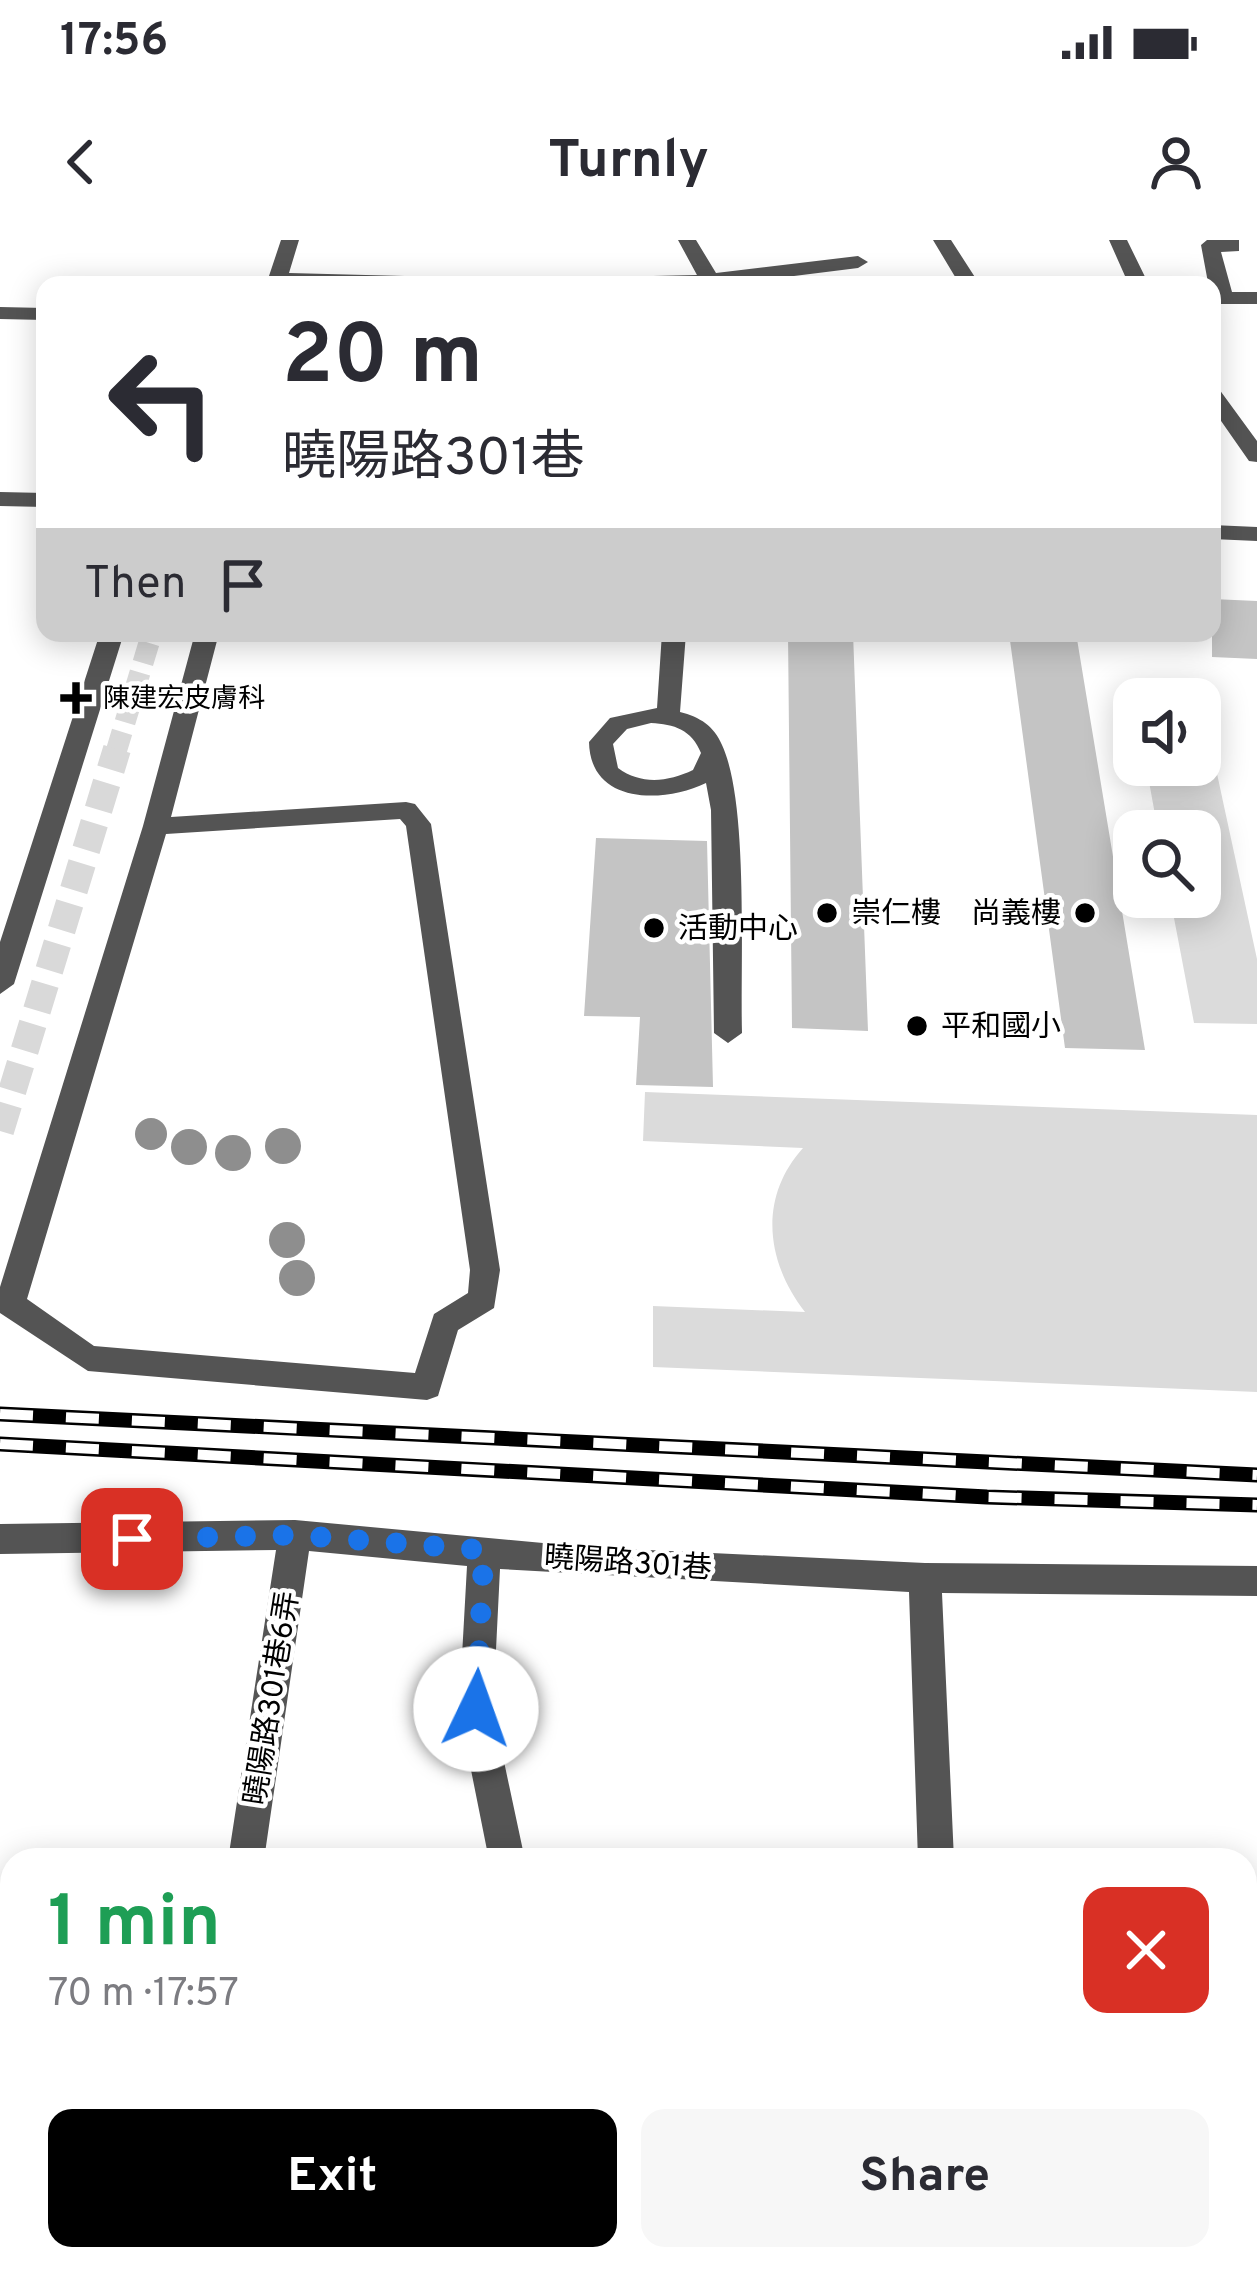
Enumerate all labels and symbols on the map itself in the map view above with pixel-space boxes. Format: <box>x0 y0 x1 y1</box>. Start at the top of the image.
marker: 陳建宏皮膚科 <box>60 682 92 714</box>
place label: 陳建宏皮膚科 <box>103 683 265 717</box>
place label: 崇仁樓 <box>851 897 941 934</box>
place label: 尚義樓 <box>971 897 1061 934</box>
marker: 崇仁樓 <box>814 900 840 926</box>
marker: 尚義樓 <box>1072 900 1098 926</box>
place label: 活動中心 <box>678 912 798 949</box>
marker: 活動中心 <box>641 915 667 941</box>
place label: 平和國小 <box>941 1010 1061 1047</box>
marker: 平和國小 <box>904 1013 930 1039</box>
pin <box>81 1488 183 1590</box>
street label: 曉陽路301巷 <box>543 1540 713 1589</box>
street label: 曉陽路301巷6弄 <box>238 1589 309 1808</box>
position arrow <box>413 1646 539 1772</box>

